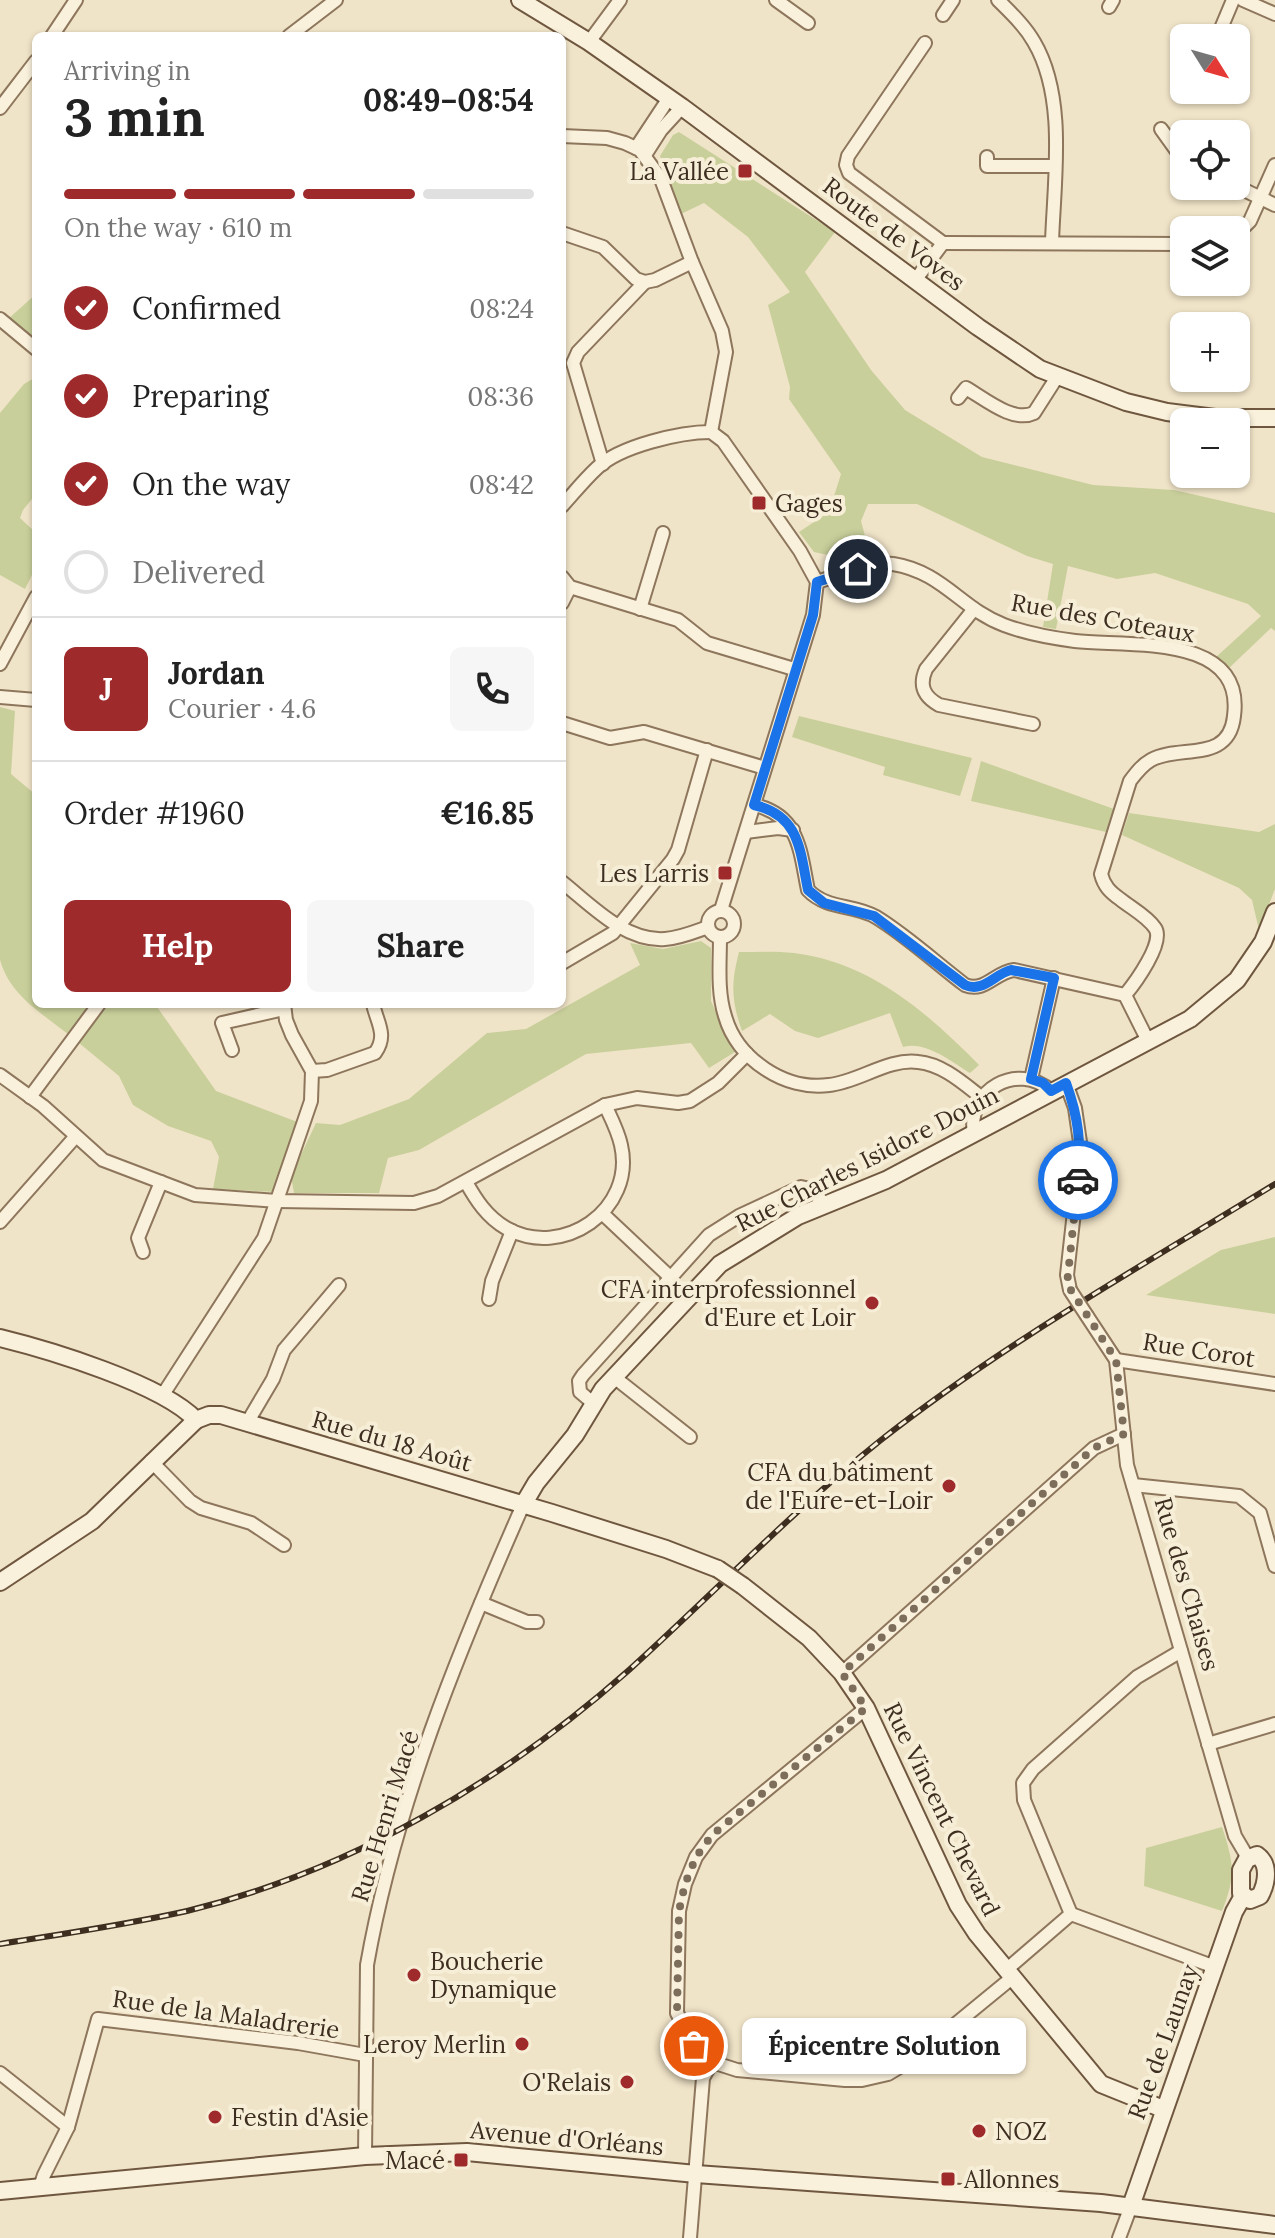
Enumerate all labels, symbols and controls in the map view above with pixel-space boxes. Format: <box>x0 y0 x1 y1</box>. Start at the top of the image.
north arrow <box>1170 24 1250 104</box>
map controls <box>1170 24 1250 488</box>
text: Arriving in <box>64 54 191 87</box>
text: 08:49–08:54 <box>363 81 534 119</box>
text: 3 min <box>64 84 205 150</box>
button: locate <box>1170 120 1250 200</box>
place label: La Vallée <box>629 156 729 187</box>
marker: La Vallée <box>736 162 754 180</box>
street label: Route de Voves <box>817 170 971 298</box>
text: On the way · 610 m <box>64 211 292 244</box>
button: layers <box>1170 216 1250 296</box>
icon: check <box>64 286 108 330</box>
text: Confirmed <box>132 289 281 327</box>
text: 08:24 <box>469 292 534 325</box>
button: + <box>1170 312 1250 392</box>
icon: check <box>64 374 108 418</box>
text: Preparing <box>132 377 269 415</box>
text: 08:36 <box>467 380 534 413</box>
button: − <box>1170 408 1250 488</box>
icon: check <box>64 462 108 506</box>
text: On the way <box>132 465 290 503</box>
text: 08:42 <box>469 468 534 501</box>
place label: Gages <box>775 488 843 519</box>
marker: Gages <box>750 494 768 512</box>
pin <box>824 535 892 603</box>
icon: home <box>836 547 880 591</box>
text: Delivered <box>132 553 265 591</box>
street label: Rue des Coteaux <box>1009 587 1197 649</box>
button: phone <box>450 647 534 731</box>
text: Jordan <box>168 654 265 692</box>
text: J <box>99 670 113 708</box>
text: Courier · 4.6 <box>168 692 316 725</box>
text: Order #1960 <box>64 794 245 832</box>
text: €16.85 <box>440 794 534 832</box>
place label: Les Larris <box>599 858 709 889</box>
marker: Les Larris <box>716 864 734 882</box>
button: Help <box>64 900 291 992</box>
button: Share <box>307 900 534 992</box>
street label: Rue Charles Isidore Douin <box>730 1079 1004 1239</box>
courier <box>1038 1140 1118 1220</box>
icon: car <box>1056 1158 1100 1202</box>
place label: CFA interprofessionnel d'Eure et Loir <box>601 1274 857 1333</box>
marker: CFA interprofessionnel d'Eure et Loir <box>863 1294 881 1312</box>
street label: Rue Corot <box>1141 1326 1258 1374</box>
street label: Rue du 18 Août <box>308 1403 476 1479</box>
place label: CFA du bâtiment de l'Eure-et-Loir <box>745 1457 934 1516</box>
marker: CFA du bâtiment de l'Eure-et-Loir <box>940 1477 958 1495</box>
street label: Rue des Chaises <box>1147 1494 1227 1674</box>
street label: Rue Vincent Chevard <box>877 1697 1007 1921</box>
street label: Rue Henri Macé <box>344 1726 426 1906</box>
place label: Boucherie Dynamique <box>430 1946 557 2005</box>
street label: Rue de Launay <box>1121 1960 1206 2124</box>
marker: Boucherie Dynamique <box>405 1966 423 1984</box>
street label: Rue de la Maladrerie <box>111 1983 341 2045</box>
pin <box>660 2012 728 2080</box>
callout: Épicentre Solution <box>742 2018 1026 2074</box>
icon: bag <box>672 2024 716 2068</box>
place label: Leroy Merlin <box>363 2029 506 2060</box>
text: Épicentre Solution <box>768 2029 1000 2062</box>
marker: Leroy Merlin <box>513 2035 531 2053</box>
place label: O'Relais <box>522 2067 611 2098</box>
marker: O'Relais <box>618 2073 636 2091</box>
place label: Festin d'Asie <box>231 2102 369 2133</box>
marker: Festin d'Asie <box>206 2108 224 2126</box>
street label: Avenue d'Orléans <box>468 2114 665 2162</box>
place label: NOZ <box>995 2116 1047 2147</box>
marker: NOZ <box>970 2122 988 2140</box>
place label: Macé <box>385 2145 445 2176</box>
marker: Macé <box>452 2151 470 2169</box>
place label: Allonnes <box>963 2164 1059 2195</box>
marker: Allonnes <box>939 2170 957 2188</box>

